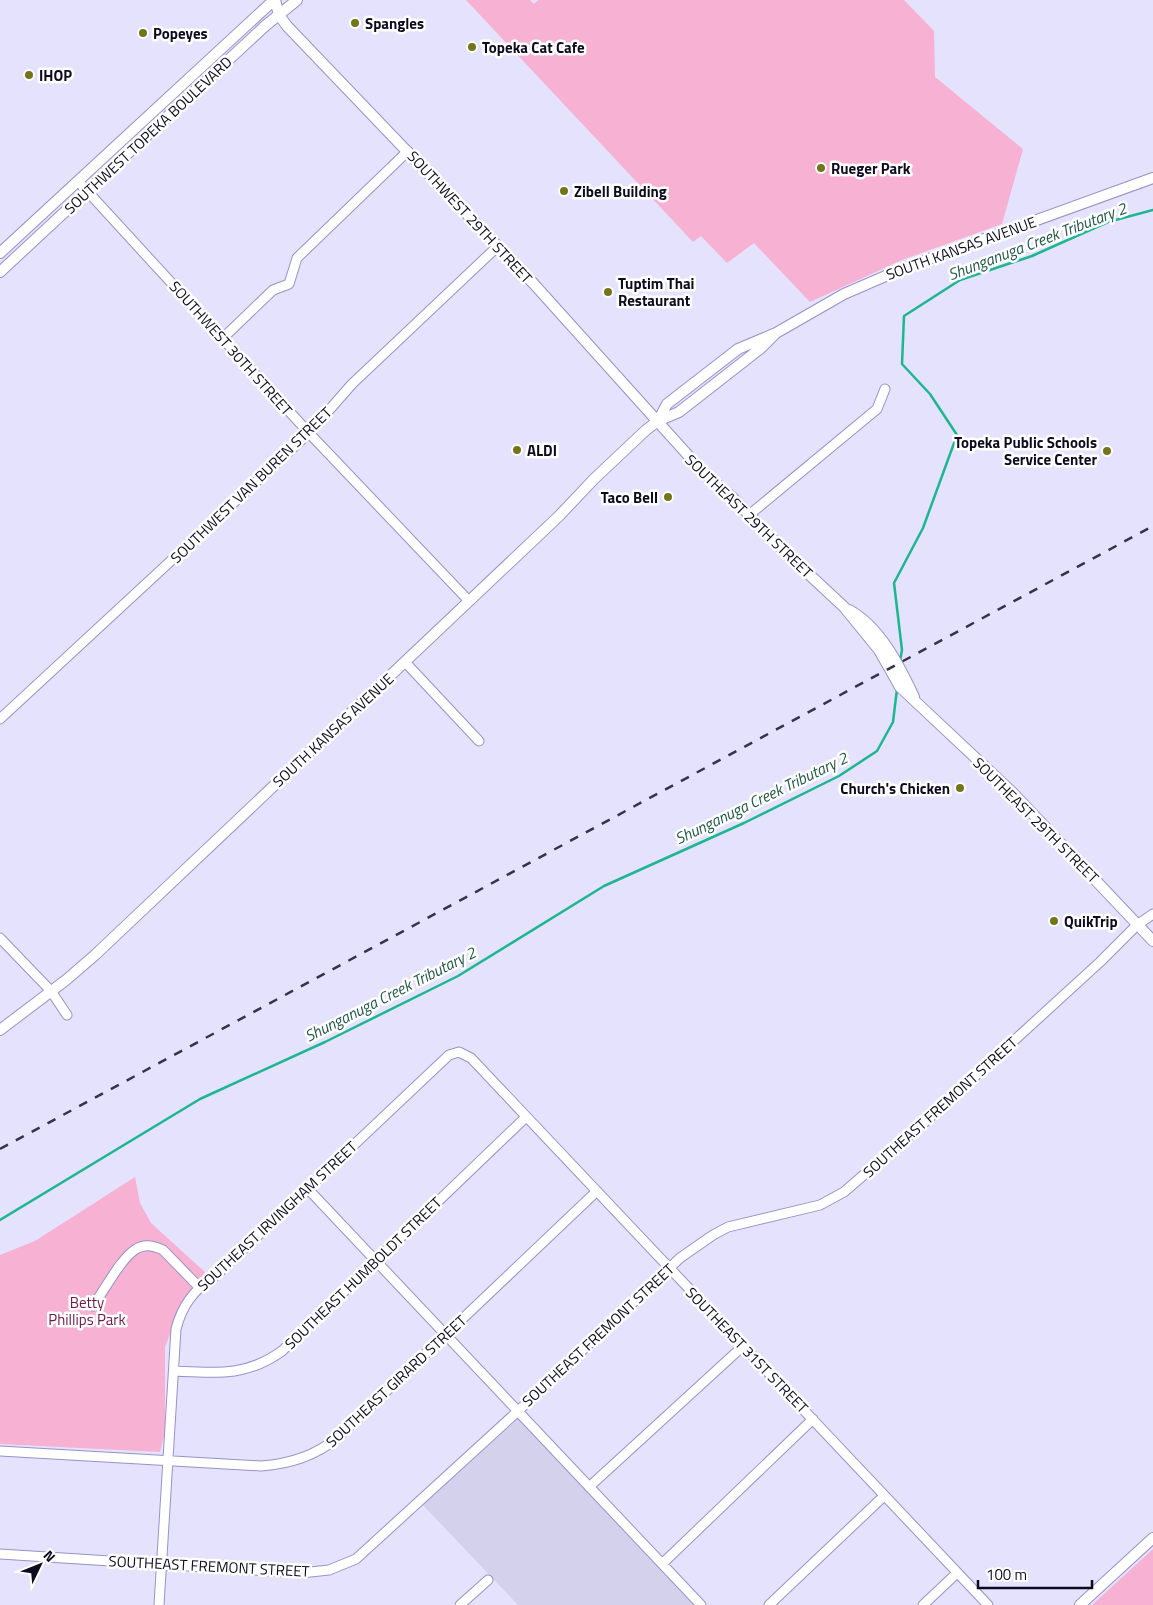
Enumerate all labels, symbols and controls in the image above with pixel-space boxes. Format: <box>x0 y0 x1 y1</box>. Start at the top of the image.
place label: Spangles <box>365 12 424 35</box>
marker: Spangles <box>349 17 361 29</box>
place label: Popeyes <box>153 22 208 45</box>
marker: Popeyes <box>137 27 149 39</box>
place label: Topeka Cat Cafe <box>482 36 585 59</box>
marker: Topeka Cat Cafe <box>466 41 478 53</box>
street label: SOUTHWEST TOPEKA BOULEVARD <box>59 51 237 219</box>
place label: IHOP <box>39 64 72 87</box>
marker: IHOP <box>23 69 35 81</box>
street label: SOUTHWEST 29TH STREET <box>402 145 538 289</box>
place label: Rueger Park <box>831 157 911 180</box>
marker: Rueger Park <box>815 162 827 174</box>
place label: Zibell Building <box>574 180 667 203</box>
marker: Zibell Building <box>558 185 570 197</box>
water label: Shunganuga Creek Tributary 2 <box>944 196 1131 286</box>
street label: SOUTH KANSAS AVENUE <box>883 210 1039 286</box>
place label: Tuptim Thai Restaurant <box>618 272 694 312</box>
street label: SOUTHWEST 30TH STREET <box>164 275 298 421</box>
marker: Tuptim Thai Restaurant <box>602 286 614 298</box>
street label: SOUTHWEST VAN BUREN STREET <box>165 401 337 569</box>
place label: Topeka Public Schools Service Center <box>954 431 1097 471</box>
place label: ALDI <box>527 439 557 462</box>
marker: ALDI <box>511 444 523 456</box>
marker: Topeka Public Schools Service Center <box>1101 445 1113 457</box>
street label: SOUTHEAST 29TH STREET <box>680 449 818 583</box>
place label: Taco Bell <box>601 486 658 509</box>
marker: Taco Bell <box>662 491 674 503</box>
street label: SOUTH KANSAS AVENUE <box>267 668 399 792</box>
water label: Shunganuga Creek Tributary 2 <box>671 745 852 850</box>
street label: SOUTHEAST 29TH STREET <box>968 752 1104 888</box>
place label: Church's Chicken <box>840 777 950 800</box>
marker: Church's Chicken <box>954 782 966 794</box>
place label: QuikTrip <box>1064 910 1118 933</box>
marker: QuikTrip <box>1048 915 1060 927</box>
water label: Shunganuga Creek Tributary 2 <box>300 940 481 1048</box>
street label: SOUTHEAST FREMONT STREET <box>858 1031 1023 1183</box>
street label: SOUTHEAST IRVINGHAM STREET <box>192 1135 362 1297</box>
street label: SOUTHEAST HUMBOLDT STREET <box>279 1191 447 1355</box>
street label: SOUTHEAST FREMONT STREET <box>517 1258 679 1412</box>
street label: SOUTHEAST 31ST STREET <box>680 1282 814 1418</box>
park label: Betty Phillips Park <box>48 1291 126 1331</box>
street label: SOUTHEAST GIRARD STREET <box>320 1309 472 1453</box>
north arrow <box>15 1540 65 1590</box>
text: N <box>39 1545 61 1567</box>
street label: SOUTHEAST FREMONT STREET <box>108 1549 310 1583</box>
scale bar <box>978 1558 1092 1590</box>
text: 100 m <box>986 1563 1027 1586</box>

